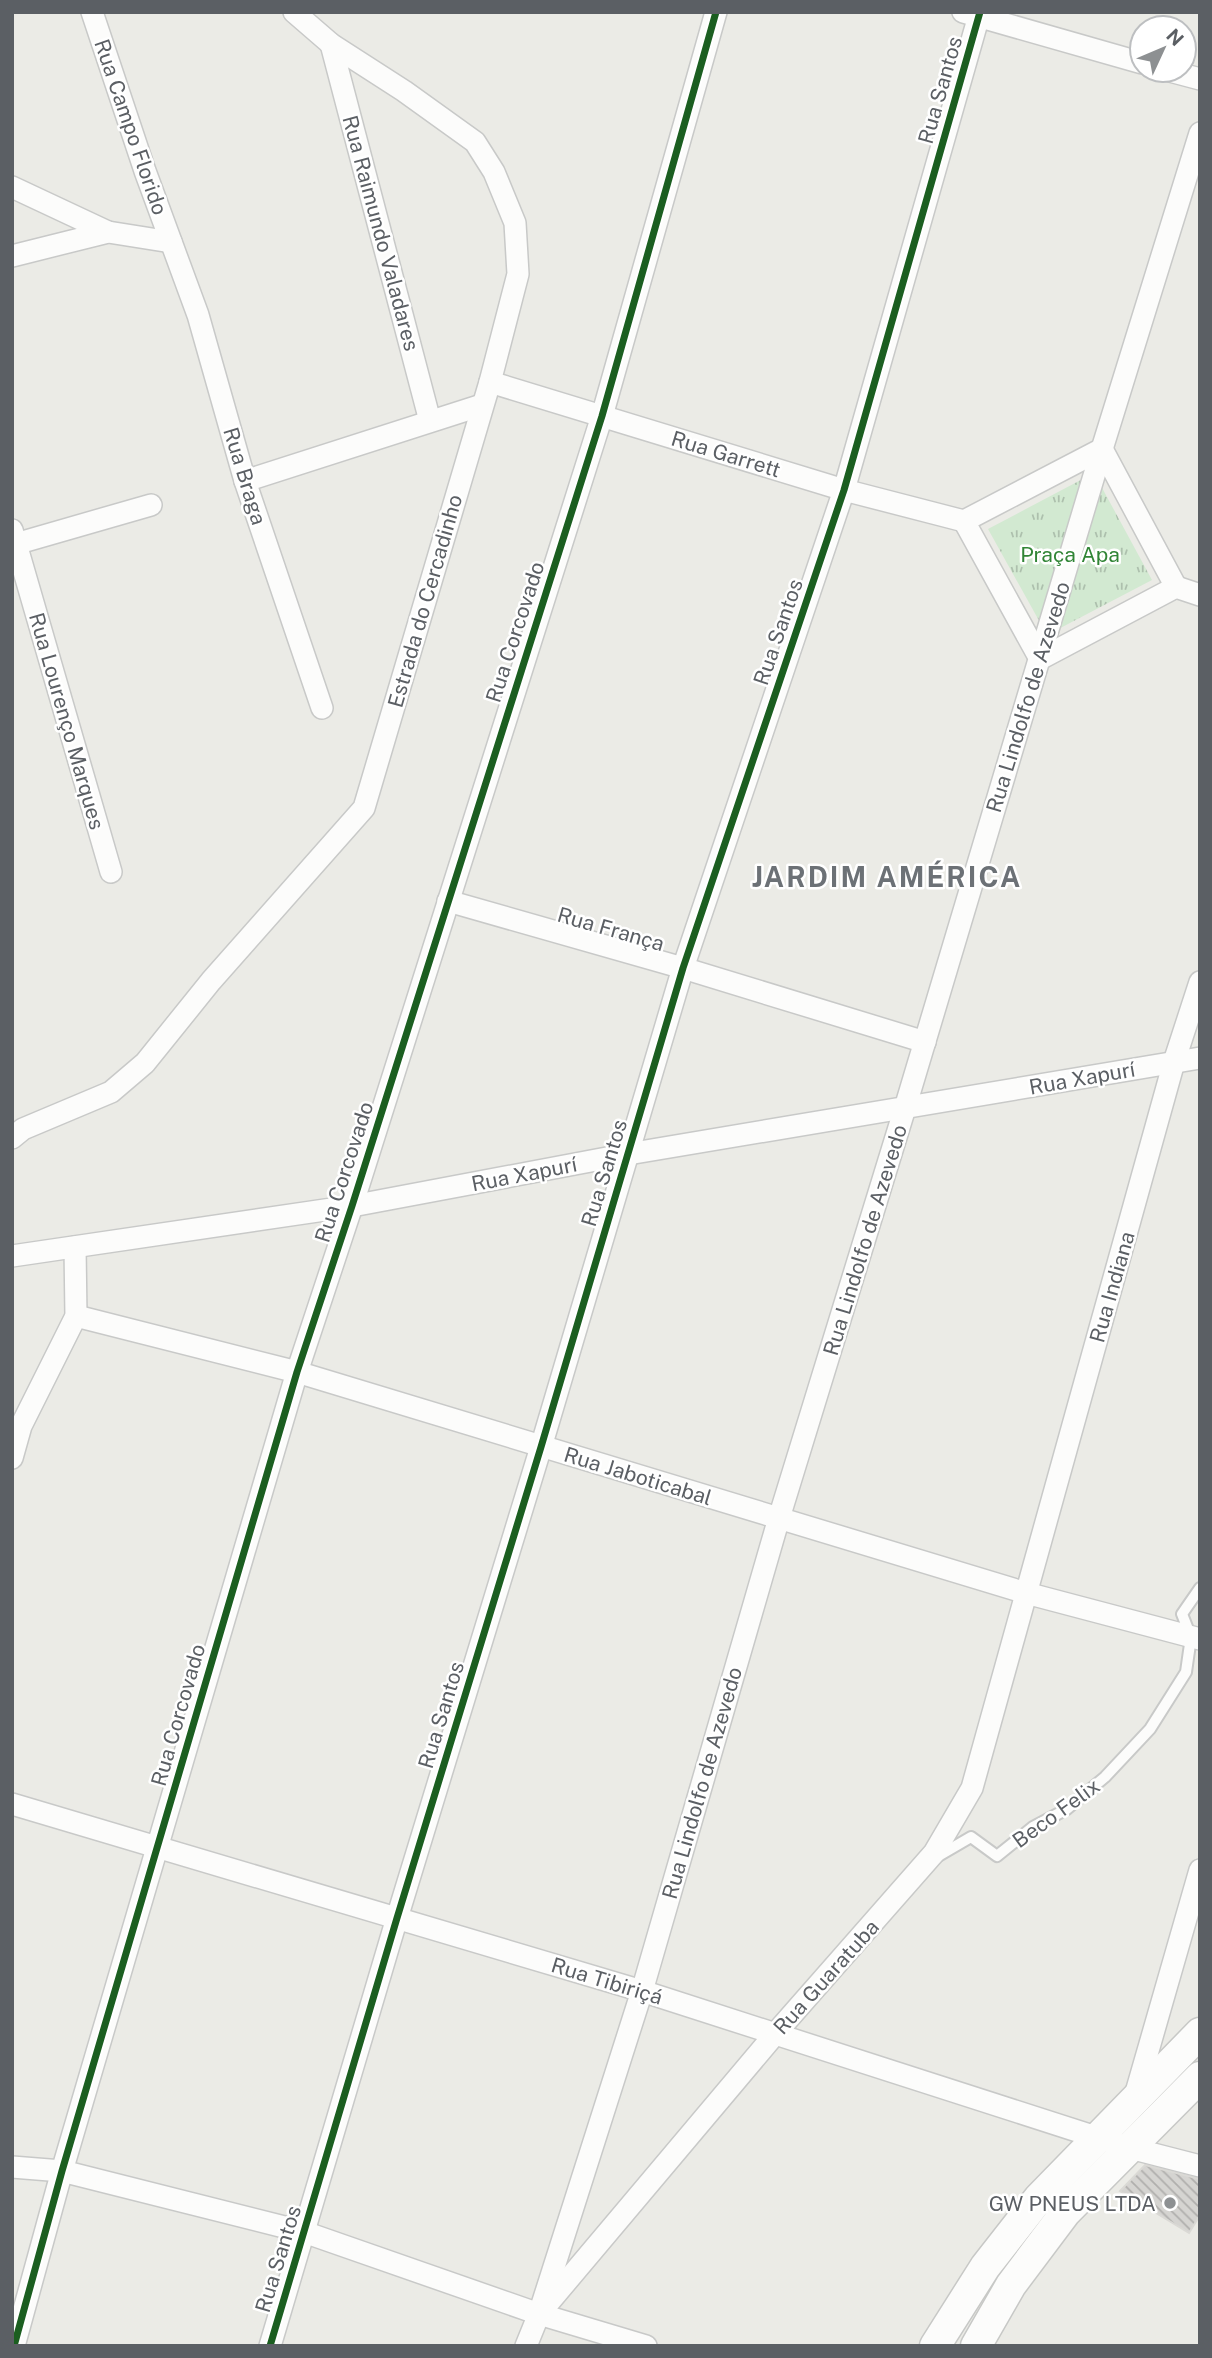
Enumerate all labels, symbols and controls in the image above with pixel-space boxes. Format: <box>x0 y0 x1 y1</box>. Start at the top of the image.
north arrow <box>1128 14 1198 84</box>
text: N <box>1162 24 1188 50</box>
street label: Rua Santos <box>913 33 967 147</box>
street label: Rua Campo Florido <box>89 36 173 218</box>
street label: Rua Raimundo Valadares <box>338 113 424 353</box>
street label: Rua Braga <box>218 424 272 528</box>
street label: Rua Garrett <box>668 426 784 482</box>
street label: Estrada do Cercadinho <box>383 492 467 710</box>
park label: Praça Apa <box>1020 542 1120 567</box>
street label: Rua Corcovado <box>480 558 550 706</box>
street label: Rua Santos <box>748 576 808 688</box>
street label: Rua Lindolfo de Azevedo <box>981 578 1075 816</box>
street label: Rua Lourenço Marques <box>24 610 110 832</box>
district label: JARDIM AMÉRICA <box>752 860 1022 893</box>
street label: Rua França <box>555 902 667 956</box>
street label: Rua Xapurí <box>1027 1056 1138 1100</box>
street label: Rua Corcovado <box>309 1098 379 1246</box>
street label: Rua Santos <box>576 1116 632 1230</box>
street label: Rua Lindolfo de Azevedo <box>818 1121 912 1359</box>
street label: Rua Xapurí <box>469 1151 580 1196</box>
street label: Rua Indiana <box>1084 1229 1140 1345</box>
street label: Rua Jaboticabal <box>561 1442 715 1510</box>
street label: Rua Corcovado <box>146 1641 210 1789</box>
street label: Rua Santos <box>413 1658 469 1772</box>
street label: Rua Lindolfo de Azevedo <box>657 1664 747 1902</box>
street label: Beco Felix <box>1008 1773 1105 1853</box>
street label: Rua Guaratuba <box>768 1915 884 2039</box>
street label: Rua Tibiriçá <box>548 1952 666 2010</box>
place label: GW PNEUS LTDA <box>989 2191 1156 2216</box>
marker: GW PNEUS LTDA <box>1162 2195 1178 2211</box>
street label: Rua Santos <box>250 2202 306 2316</box>

